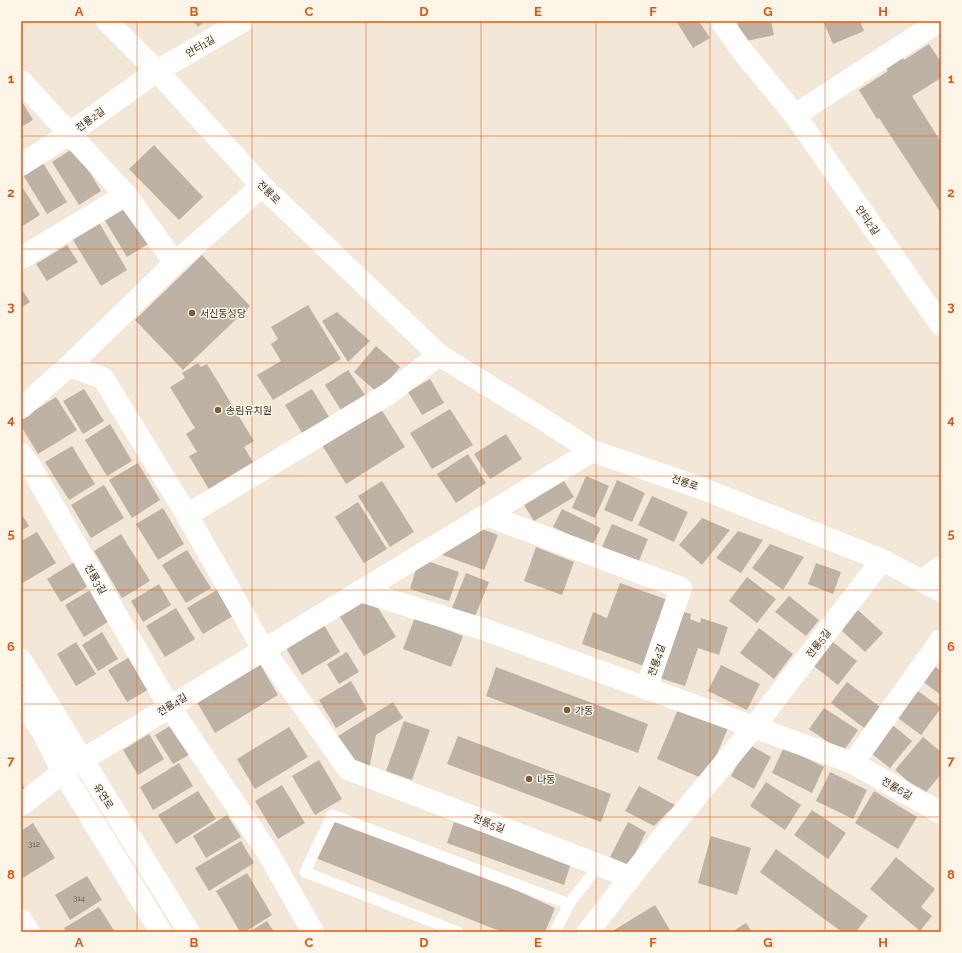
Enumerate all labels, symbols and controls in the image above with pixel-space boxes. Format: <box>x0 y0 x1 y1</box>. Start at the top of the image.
text: A <box>75 4 84 19</box>
text: B <box>190 4 199 19</box>
text: C <box>305 4 314 19</box>
text: D <box>419 4 429 19</box>
text: E <box>534 4 542 19</box>
text: F <box>649 4 657 19</box>
text: G <box>763 4 773 19</box>
text: H <box>878 4 888 19</box>
street label: 안터1길 <box>184 34 217 59</box>
text: 1 <box>8 71 15 86</box>
text: 1 <box>948 71 955 86</box>
street label: 전룡2길 <box>74 105 107 133</box>
street label: 전룡로 <box>255 179 282 206</box>
text: 2 <box>7 185 15 200</box>
text: 2 <box>947 185 955 200</box>
street label: 안터2길 <box>854 204 882 237</box>
text: 3 <box>7 299 15 314</box>
text: 3 <box>947 299 955 314</box>
marker: 서신동성당 <box>187 308 197 318</box>
place label: 서신동성당 <box>200 308 246 319</box>
marker: 송림유치원 <box>213 405 223 415</box>
place label: 송림유치원 <box>226 405 272 416</box>
text: 4 <box>7 412 15 427</box>
text: 4 <box>947 412 955 427</box>
street label: 전룡로 <box>670 473 700 492</box>
text: 5 <box>7 526 15 541</box>
text: 5 <box>947 526 955 541</box>
street label: 전룡3길 <box>83 562 109 596</box>
street label: 전룡5길 <box>804 627 833 660</box>
text: 6 <box>7 639 15 654</box>
text: 6 <box>947 639 955 654</box>
street label: 전룡4길 <box>646 643 667 678</box>
street label: 전룡4길 <box>155 691 189 718</box>
marker: 가동 <box>562 705 572 715</box>
place label: 가동 <box>575 705 593 716</box>
text: 7 <box>7 753 15 768</box>
text: 7 <box>947 753 955 768</box>
marker: 나동 <box>524 774 534 784</box>
place label: 나동 <box>537 774 555 785</box>
street label: 전룡6길 <box>879 775 914 802</box>
street label: 유연로 <box>92 782 116 811</box>
street label: 전룡5길 <box>471 812 506 835</box>
house number: 312 <box>28 839 40 849</box>
text: 8 <box>7 867 15 882</box>
text: 8 <box>947 867 955 882</box>
house number: 314 <box>73 893 86 903</box>
text: A <box>75 935 84 950</box>
text: B <box>190 935 199 950</box>
text: C <box>305 935 314 950</box>
text: D <box>419 935 429 950</box>
text: E <box>534 935 542 950</box>
text: F <box>649 935 657 950</box>
text: G <box>763 935 773 950</box>
text: H <box>878 935 888 950</box>

